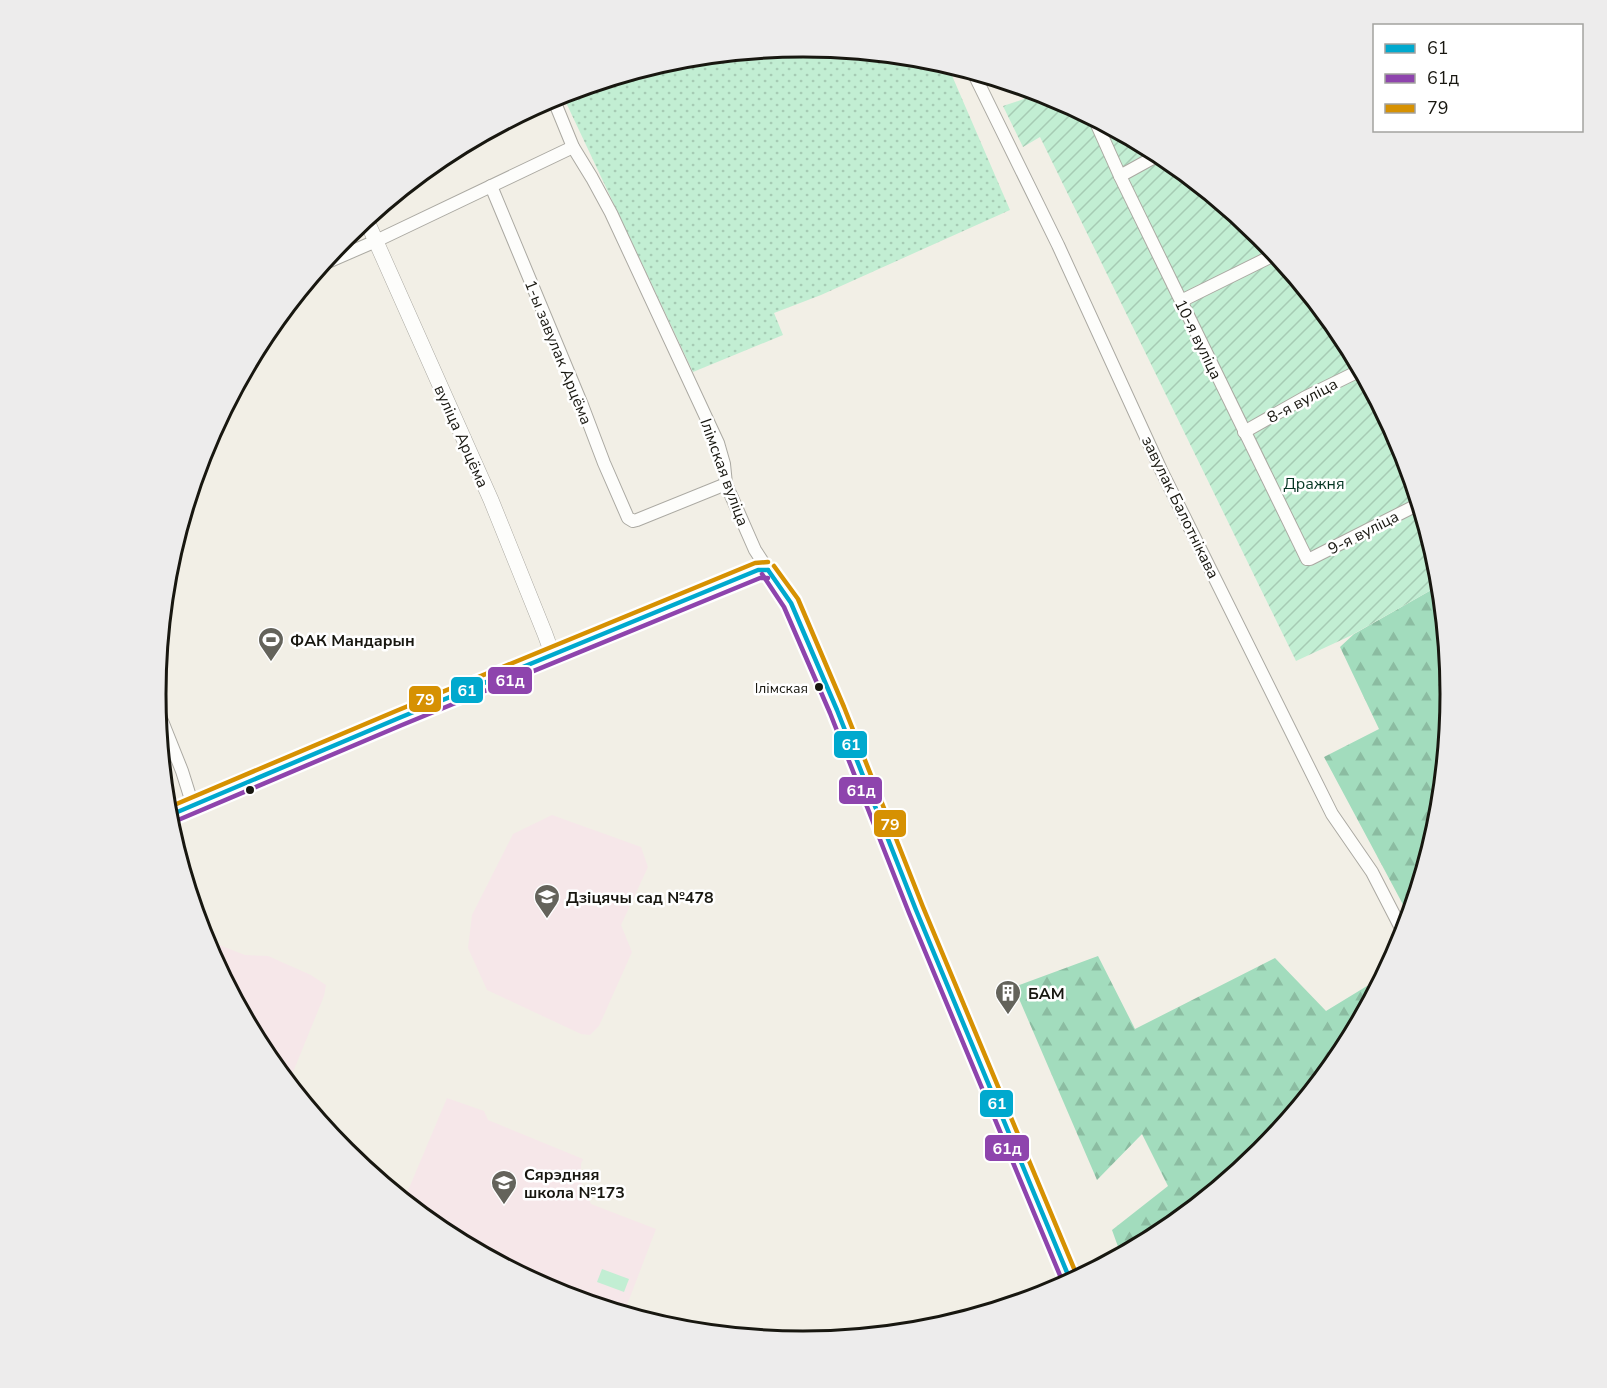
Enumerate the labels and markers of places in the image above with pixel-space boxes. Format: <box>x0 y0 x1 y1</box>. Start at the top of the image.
sports icon: ФАК Мандарын <box>256 625 286 663</box>
place label: ФАК Мандарын <box>290 630 415 652</box>
place label: Ілімская <box>755 679 808 698</box>
marker: Ілімская <box>813 681 825 693</box>
unlabelled marker <box>244 784 256 796</box>
school or university icon: Дзіцячы сад №478 <box>532 882 562 920</box>
place label: Дзіцячы сад №478 <box>566 887 714 909</box>
building icon: БАМ <box>993 978 1023 1016</box>
place label: БАМ <box>1028 983 1065 1005</box>
place label: Сярэдняя школа №173 <box>524 1164 625 1204</box>
school or university icon: Сярэдняя школа №173 <box>489 1168 519 1206</box>

